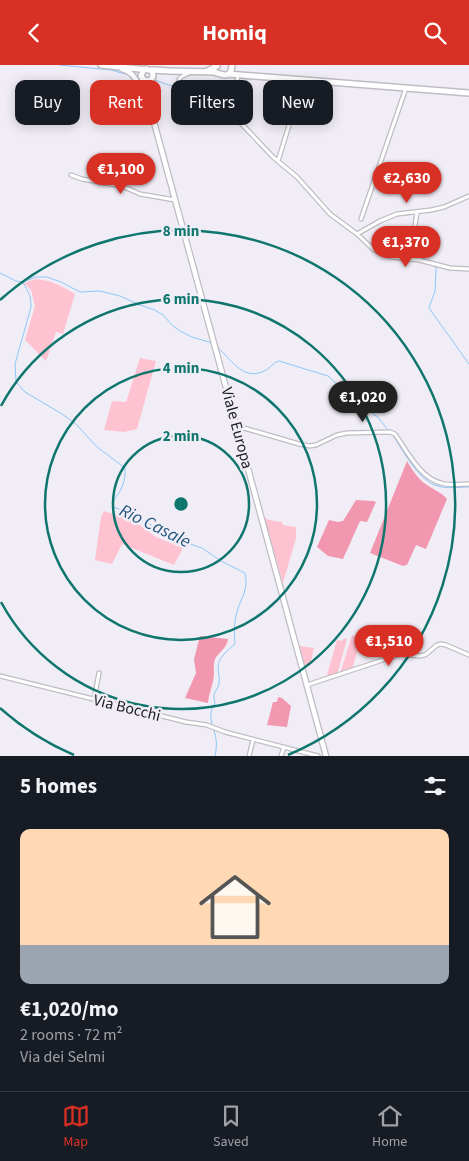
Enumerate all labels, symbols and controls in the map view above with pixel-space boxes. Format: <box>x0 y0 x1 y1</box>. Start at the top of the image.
text: Homiq <box>202 17 267 49</box>
icon: back <box>20 19 48 47</box>
icon: search <box>421 19 449 47</box>
chip: Buy <box>15 80 80 125</box>
chip: Rent <box>90 80 161 125</box>
chip: Filters <box>171 80 253 125</box>
chip: New <box>263 80 333 125</box>
pin: €1,100 <box>80 153 162 195</box>
text: €1,100 <box>97 158 145 180</box>
pin: €2,630 <box>366 161 448 204</box>
text: €2,630 <box>383 167 431 189</box>
text: 8 min <box>163 221 199 242</box>
pin: €1,370 <box>365 225 447 268</box>
text: €1,370 <box>382 231 430 253</box>
text: 6 min <box>163 289 199 310</box>
text: 4 min <box>163 358 199 379</box>
pin: €1,020 <box>322 381 404 423</box>
street label: Viale Europa <box>216 385 258 471</box>
text: €1,020 <box>339 386 387 408</box>
text: 2 min <box>163 426 199 447</box>
centre of rings <box>172 495 190 513</box>
water label: Rio Casale <box>115 498 195 554</box>
pin: €1,510 <box>348 625 430 667</box>
text: €1,510 <box>365 630 413 652</box>
street label: Via Bocchi <box>91 689 163 727</box>
text: 5 homes <box>20 771 97 801</box>
icon: filters <box>421 772 449 800</box>
icon: home <box>190 862 280 952</box>
text: €1,020/mo <box>20 994 119 1024</box>
text: 2 rooms · 72 m² <box>20 1024 122 1046</box>
text: Via dei Selmi <box>20 1046 105 1068</box>
tab: Map <box>62 1102 90 1152</box>
tab: Saved <box>213 1102 249 1152</box>
tab: Home <box>372 1102 407 1152</box>

